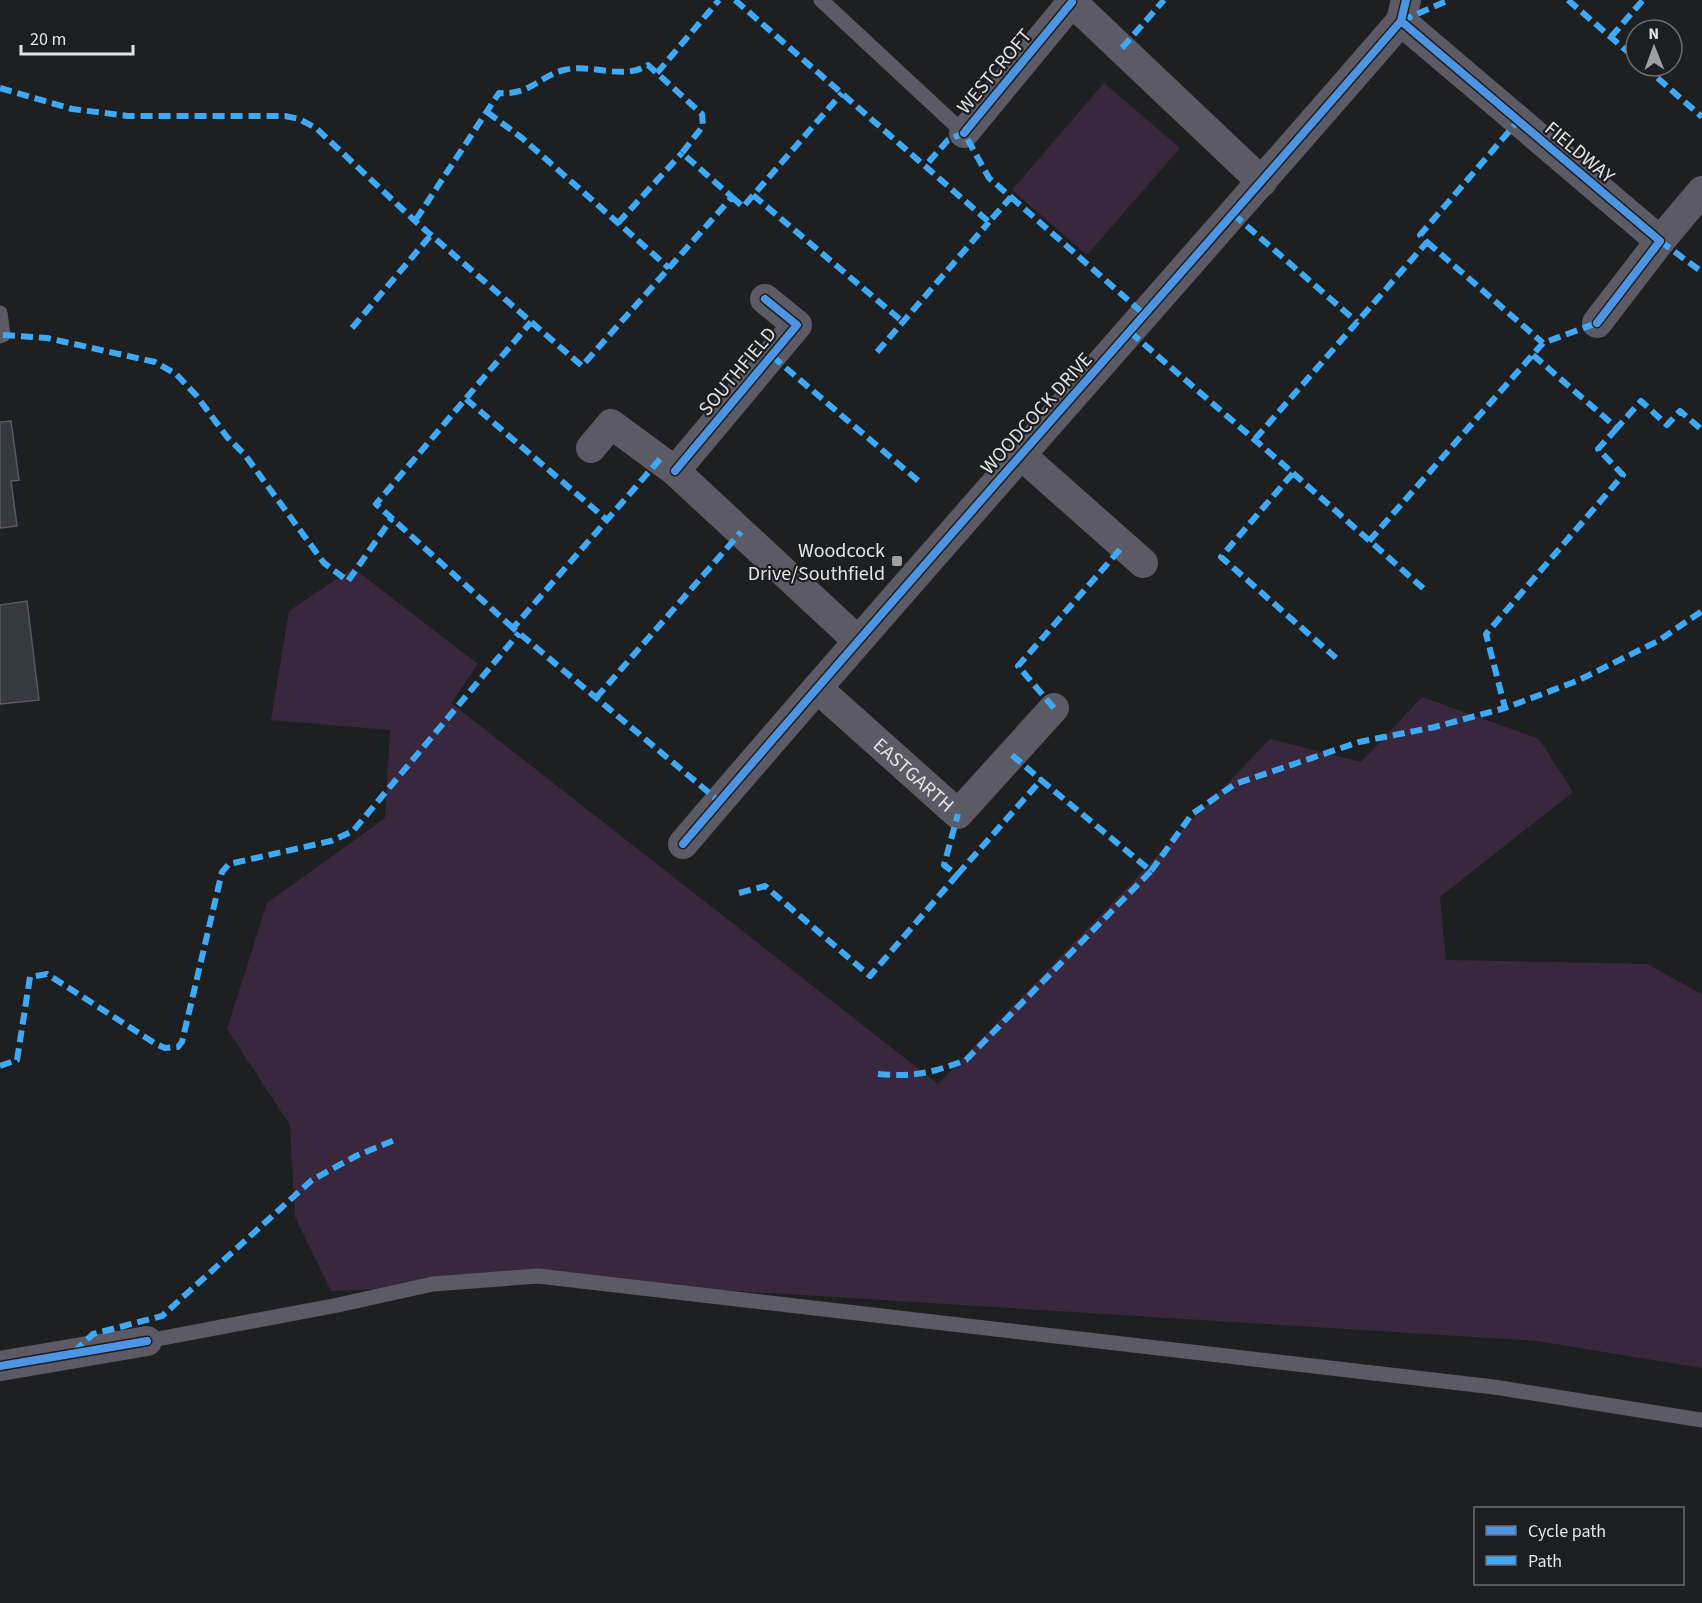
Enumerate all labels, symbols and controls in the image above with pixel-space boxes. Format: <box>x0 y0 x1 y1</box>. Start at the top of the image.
scale bar <box>21 18 134 56</box>
north arrow <box>1624 18 1684 78</box>
street label: WESTCROFT <box>951 23 1039 120</box>
text: N <box>1648 23 1659 45</box>
text: 20 m <box>30 27 66 52</box>
street label: FIELDWAY <box>1538 115 1621 191</box>
street label: SOUTHFIELD <box>692 321 783 422</box>
street label: WOODCOCK DRIVE <box>974 347 1099 481</box>
place label: Woodcock Drive/Southfield <box>748 537 885 588</box>
marker: Woodcock Drive/Southfield <box>890 554 904 568</box>
street label: EASTGARTH <box>867 732 960 819</box>
legend <box>1474 1507 1684 1585</box>
text: Cycle path <box>1528 1519 1606 1544</box>
text: Path <box>1528 1549 1562 1574</box>

